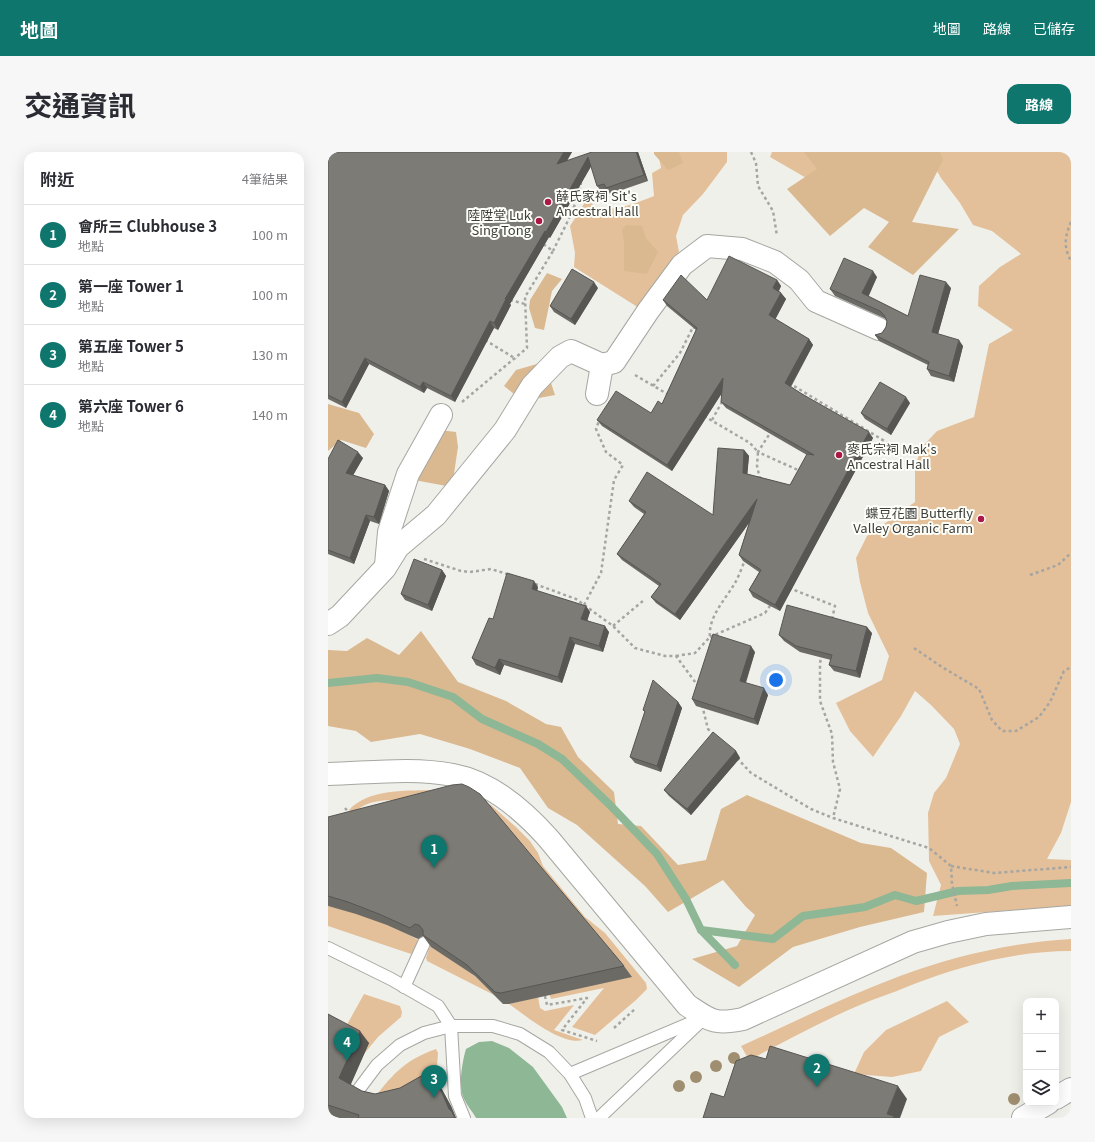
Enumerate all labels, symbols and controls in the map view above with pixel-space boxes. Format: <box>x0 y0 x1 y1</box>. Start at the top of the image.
text: 地圖 <box>20 15 58 42</box>
text: 地圖 <box>933 18 961 38</box>
text: 路線 <box>983 18 1011 38</box>
text: 已儲存 <box>1033 18 1075 38</box>
text: 交通資訊 <box>24 84 136 124</box>
button: 路線 <box>1007 84 1071 124</box>
text: 附近 <box>40 166 74 191</box>
text: 4筆結果 <box>242 169 288 188</box>
place label: 薛氏家祠 Sit's Ancestral Hall <box>556 186 639 220</box>
marker: 薛氏家祠 Sit's Ancestral Hall <box>543 197 553 207</box>
place label: 陸陞堂 Luk Sing Tong <box>467 205 532 239</box>
text: 會所三 Clubhouse 3 <box>78 215 217 236</box>
marker: 陸陞堂 Luk Sing Tong <box>534 216 544 226</box>
text: 1 <box>49 225 57 244</box>
text: 100 m <box>251 225 288 244</box>
text: 地點 <box>78 236 104 255</box>
text: 第一座 Tower 1 <box>78 275 184 296</box>
text: 2 <box>49 285 57 304</box>
text: 100 m <box>251 285 288 304</box>
text: 地點 <box>78 296 104 315</box>
text: 第五座 Tower 5 <box>78 335 184 356</box>
text: 3 <box>49 345 57 364</box>
text: 130 m <box>251 345 288 364</box>
text: 地點 <box>78 356 104 375</box>
text: 第六座 Tower 6 <box>78 395 184 416</box>
text: 4 <box>49 405 57 424</box>
text: 140 m <box>251 405 288 424</box>
text: 地點 <box>78 416 104 435</box>
place label: 麥氏宗祠 Mak's Ancestral Hall <box>847 439 937 473</box>
marker: 麥氏宗祠 Mak's Ancestral Hall <box>834 450 844 460</box>
place label: 蝶豆花園 Butterfly Valley Organic Farm <box>853 503 973 537</box>
marker: 蝶豆花園 Butterfly Valley Organic Farm <box>976 514 986 524</box>
your location <box>766 670 786 690</box>
pin: 1 <box>421 835 447 868</box>
map controls <box>1023 998 1059 1106</box>
button: + <box>1023 998 1059 1034</box>
pin: 4 <box>334 1028 360 1061</box>
button: − <box>1023 1034 1059 1070</box>
pin: 2 <box>804 1054 830 1087</box>
pin: 3 <box>421 1065 447 1098</box>
button: layers <box>1023 1070 1059 1106</box>

